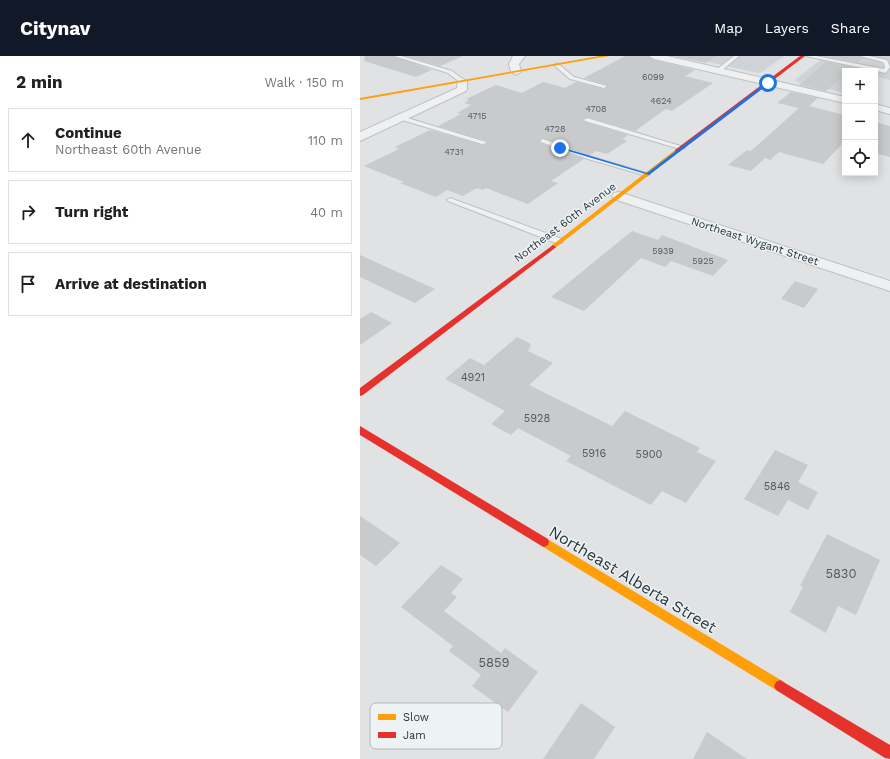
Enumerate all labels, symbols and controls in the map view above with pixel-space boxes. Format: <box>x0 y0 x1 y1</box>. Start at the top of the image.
text: Citynav <box>20 17 91 40</box>
text: Map <box>714 20 743 36</box>
text: Layers <box>765 20 809 36</box>
text: Share <box>831 20 870 36</box>
map controls <box>842 68 878 176</box>
button: + <box>842 68 878 104</box>
text: 2 min <box>16 72 62 92</box>
house number: 6099 <box>642 72 664 82</box>
route start <box>759 74 777 92</box>
text: Walk · 150 m <box>265 75 344 90</box>
house number: 4624 <box>650 96 672 106</box>
house number: 4708 <box>585 104 607 114</box>
button: − <box>842 104 878 140</box>
house number: 4715 <box>468 111 486 121</box>
text: Continue <box>55 124 122 142</box>
house number: 4728 <box>545 124 565 134</box>
icon: ahead <box>17 129 39 151</box>
text: 110 m <box>308 133 343 148</box>
route end <box>551 139 569 157</box>
button: locate <box>842 140 878 176</box>
text: Northeast 60th Avenue <box>55 142 202 157</box>
house number: 4731 <box>445 147 463 157</box>
street label: Northeast 60th Avenue <box>512 180 619 265</box>
icon: right <box>17 201 39 223</box>
text: Turn right <box>55 203 128 221</box>
text: 40 m <box>310 205 343 220</box>
street label: Northeast Wygant Street <box>690 215 821 268</box>
house number: 5939 <box>652 246 674 256</box>
house number: 5925 <box>692 256 714 266</box>
icon: arrive <box>17 273 39 295</box>
text: Arrive at destination <box>55 275 207 293</box>
house number: 4921 <box>461 371 485 384</box>
house number: 5928 <box>524 412 550 425</box>
house number: 5916 <box>582 447 606 460</box>
house number: 5900 <box>636 448 663 461</box>
house number: 5846 <box>764 480 791 493</box>
street label: Northeast Alberta Street <box>546 522 720 637</box>
house number: 5830 <box>826 566 856 581</box>
house number: 5859 <box>478 655 510 670</box>
legend <box>370 703 502 749</box>
text: Slow <box>403 711 429 724</box>
text: Jam <box>403 729 426 742</box>

